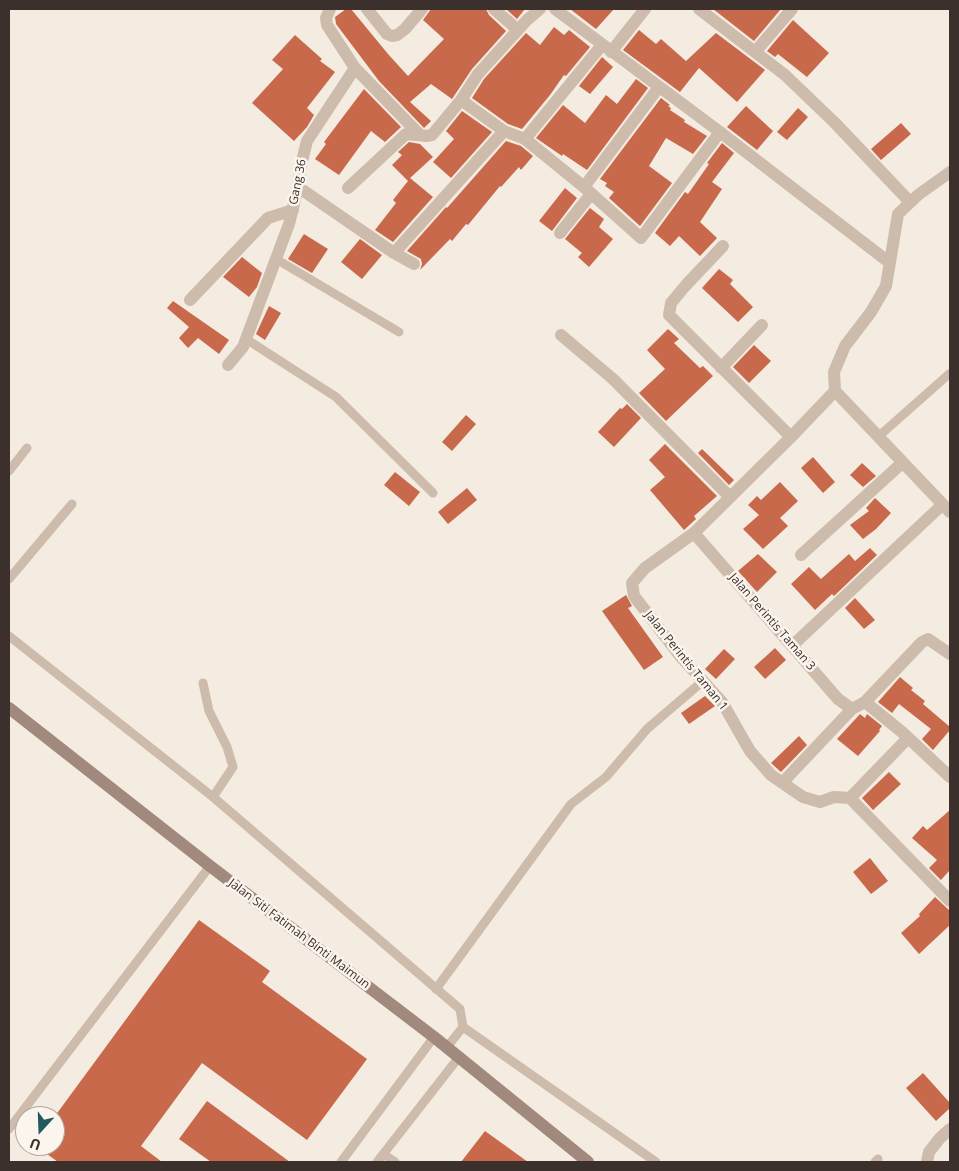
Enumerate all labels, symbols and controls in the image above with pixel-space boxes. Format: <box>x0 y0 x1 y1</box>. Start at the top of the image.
street label: Gang 36 <box>287 158 309 206</box>
street label: Jalan Perintis Taman 3 <box>726 571 818 673</box>
street label: Jalan Perintis Taman 1 <box>641 608 731 714</box>
street label: Jalan Siti Fatimah Binti Maimun <box>225 876 373 992</box>
north arrow <box>15 1106 65 1156</box>
text: U <box>27 1134 43 1155</box>

